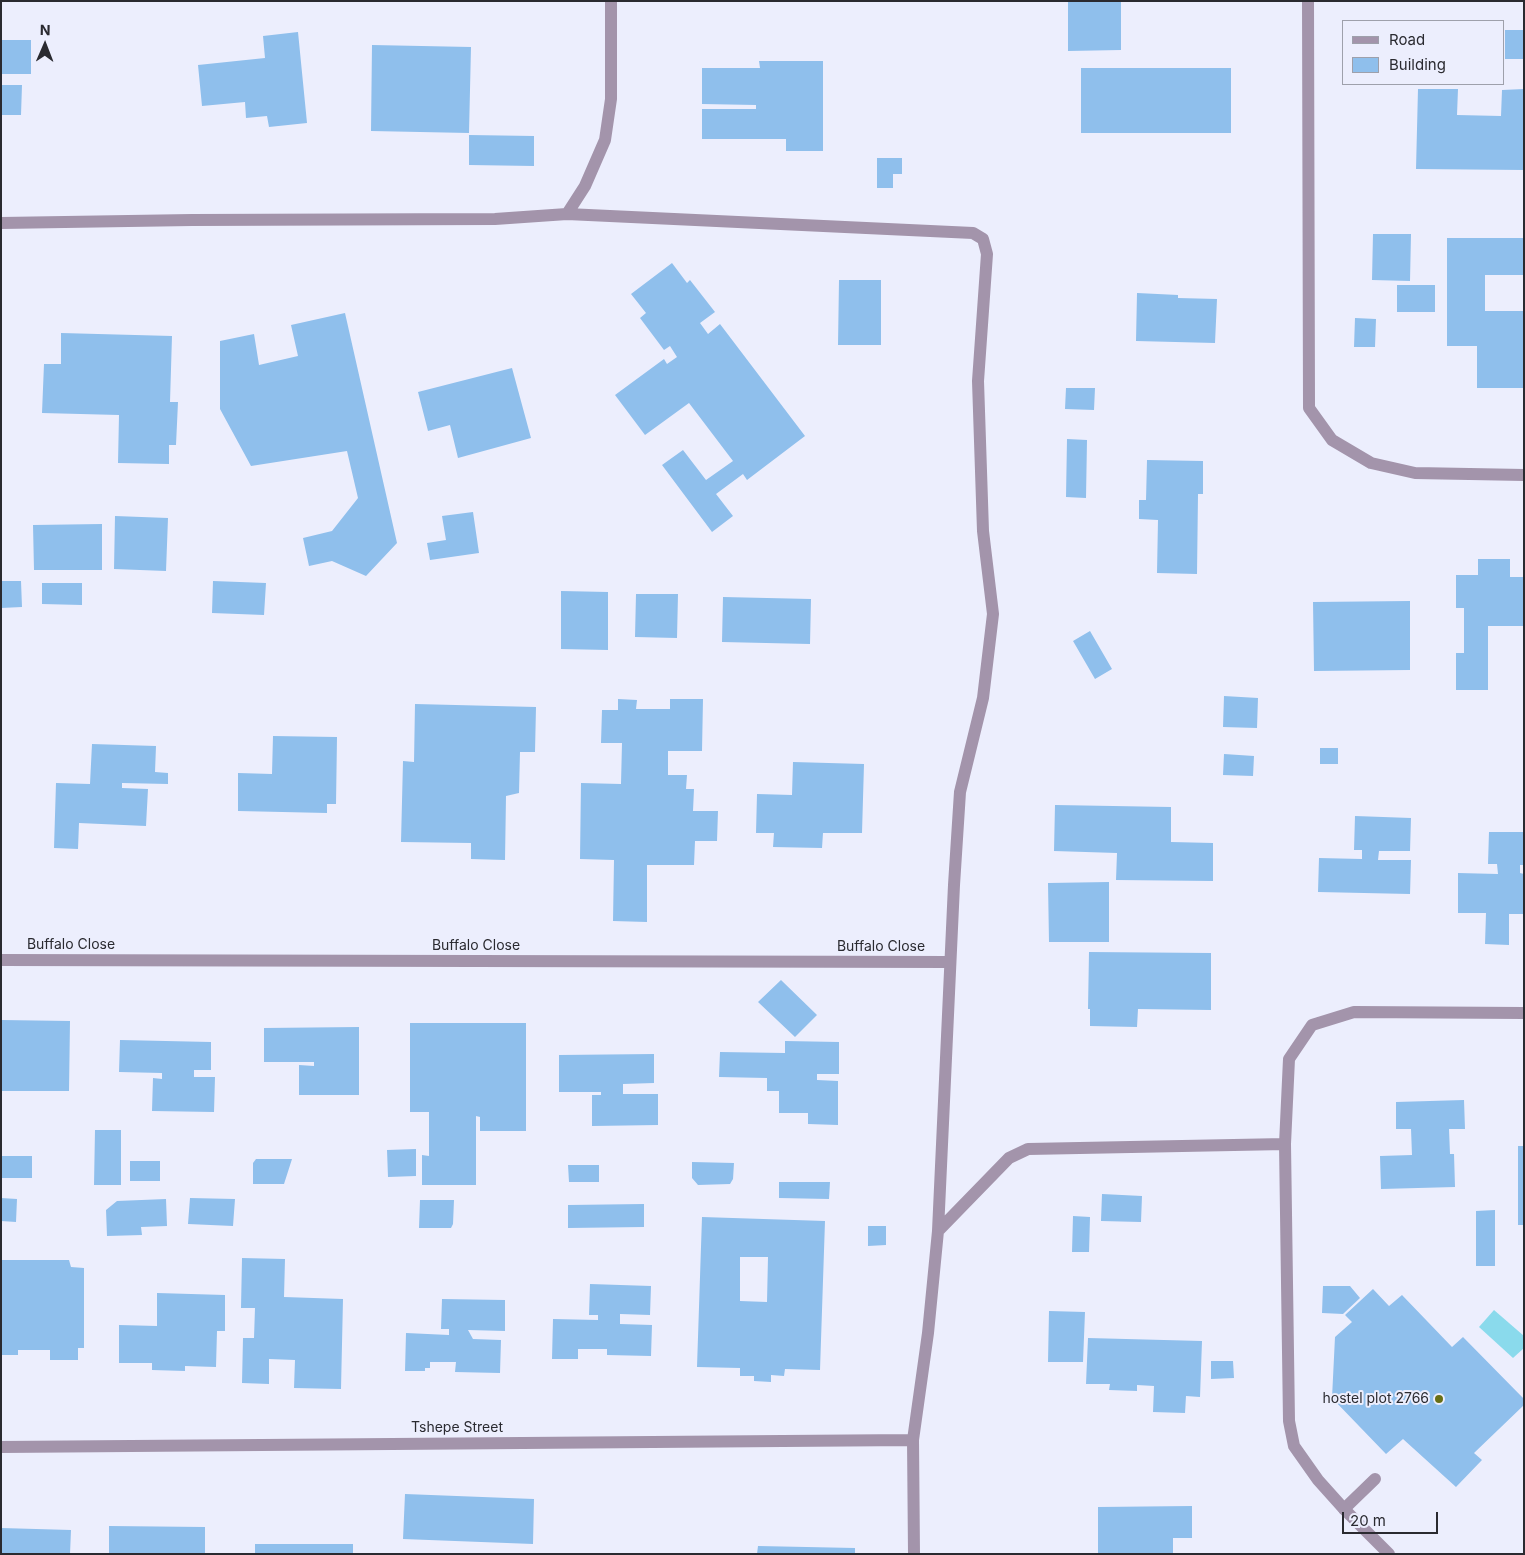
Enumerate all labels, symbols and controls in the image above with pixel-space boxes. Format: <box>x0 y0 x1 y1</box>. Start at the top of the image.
north arrow <box>20 20 70 70</box>
legend <box>1342 20 1505 85</box>
text: N <box>40 21 51 38</box>
text: Road <box>1389 30 1425 49</box>
text: Building <box>1389 55 1446 74</box>
street label: Buffalo Close <box>27 937 115 953</box>
street label: Buffalo Close <box>432 938 520 954</box>
street label: Buffalo Close <box>837 939 925 955</box>
place label: hostel plot 2766 <box>1323 1391 1429 1407</box>
marker: hostel plot 2766 <box>1433 1393 1445 1405</box>
street label: Tshepe Street <box>411 1420 503 1436</box>
scale bar <box>1345 1502 1441 1534</box>
text: 20 m <box>1350 1511 1386 1530</box>

